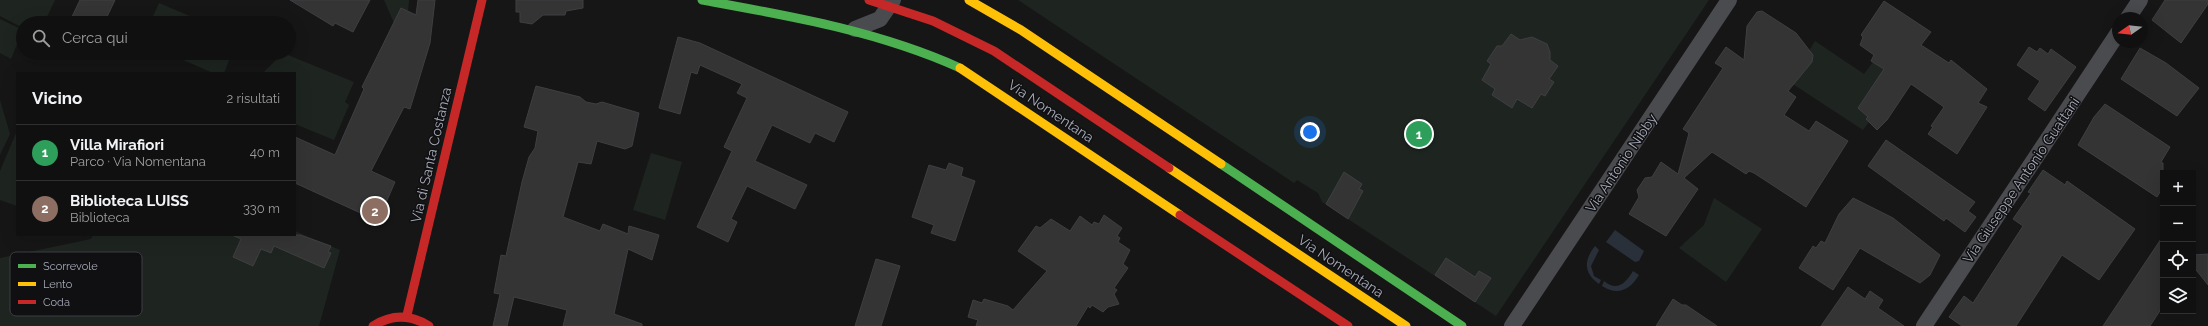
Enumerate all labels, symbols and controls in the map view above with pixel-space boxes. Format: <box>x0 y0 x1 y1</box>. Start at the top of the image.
north arrow <box>2112 12 2148 48</box>
search box <box>16 16 296 60</box>
icon: search <box>30 27 52 49</box>
text: Cerca qui <box>62 29 128 47</box>
street label: Via Nomentana <box>1005 76 1097 146</box>
street label: Via di Santa Costanza <box>408 86 454 224</box>
text: Vicino <box>32 88 82 108</box>
text: 2 risultati <box>226 91 280 106</box>
street label: Via Giuseppe Antonio Guattani <box>1959 94 2083 266</box>
street label: Via Antonio Nibby <box>1582 110 1660 215</box>
pin: 1 <box>1406 119 1432 149</box>
your location <box>1300 122 1320 142</box>
text: Villa Mirafiori <box>70 136 164 154</box>
text: 1 <box>42 145 48 160</box>
text: 40 m <box>250 145 280 160</box>
text: Parco · Via Nomentana <box>70 154 206 169</box>
map controls <box>2160 170 2196 314</box>
button: + <box>2160 170 2196 206</box>
text: Biblioteca LUISS <box>70 192 189 210</box>
pin: 2 <box>362 196 388 226</box>
text: 2 <box>41 201 49 216</box>
text: 330 m <box>243 201 280 216</box>
button: − <box>2160 206 2196 242</box>
text: Biblioteca <box>70 210 130 225</box>
street label: Via Nomentana <box>1295 231 1387 301</box>
button: locate <box>2160 242 2196 278</box>
legend <box>10 252 142 316</box>
text: Scorrevole <box>43 260 98 273</box>
text: Lento <box>43 278 73 291</box>
button: layers <box>2160 278 2196 314</box>
text: Coda <box>43 296 70 309</box>

